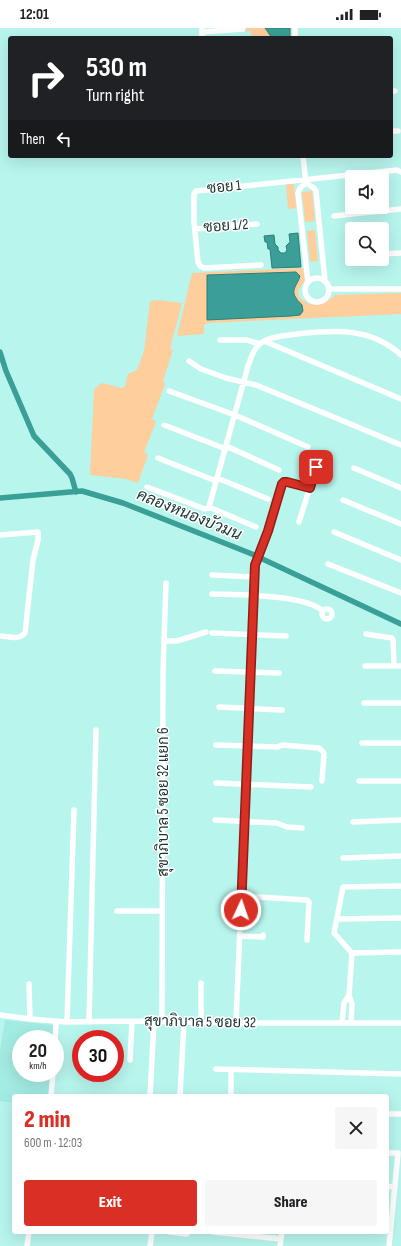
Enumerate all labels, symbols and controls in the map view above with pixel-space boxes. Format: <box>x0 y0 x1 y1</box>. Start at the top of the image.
text: 12:01 <box>20 5 49 24</box>
text: 530 m <box>86 51 147 84</box>
icon: right <box>20 52 72 104</box>
text: Turn right <box>86 85 144 106</box>
icon: left <box>53 128 75 150</box>
text: Then <box>20 130 45 149</box>
map controls <box>345 170 389 266</box>
button: sound <box>345 170 389 214</box>
street label: ซอย 1 <box>206 176 243 198</box>
street label: ซอย 1/2 <box>203 215 249 237</box>
button: search <box>345 222 389 266</box>
pin <box>299 450 333 484</box>
icon: arrive <box>305 456 327 478</box>
water label: คลองหนองบัวมน <box>134 484 245 545</box>
street label: สุขาภิบาล 5 ซอย 32 แยก 6 <box>154 727 174 877</box>
position arrow <box>220 889 262 931</box>
street label: สุขาภิบาล 5 ซอย 32 <box>144 1012 256 1033</box>
speed limit sign: 30 <box>72 1030 124 1082</box>
text: 20 <box>29 1039 47 1063</box>
text: km/h <box>29 1060 47 1072</box>
text: 2 min <box>24 1105 71 1134</box>
button: close <box>335 1107 377 1149</box>
text: 600 m · 12:03 <box>24 1135 82 1151</box>
button: Exit <box>24 1180 197 1226</box>
button: Share <box>205 1180 377 1226</box>

